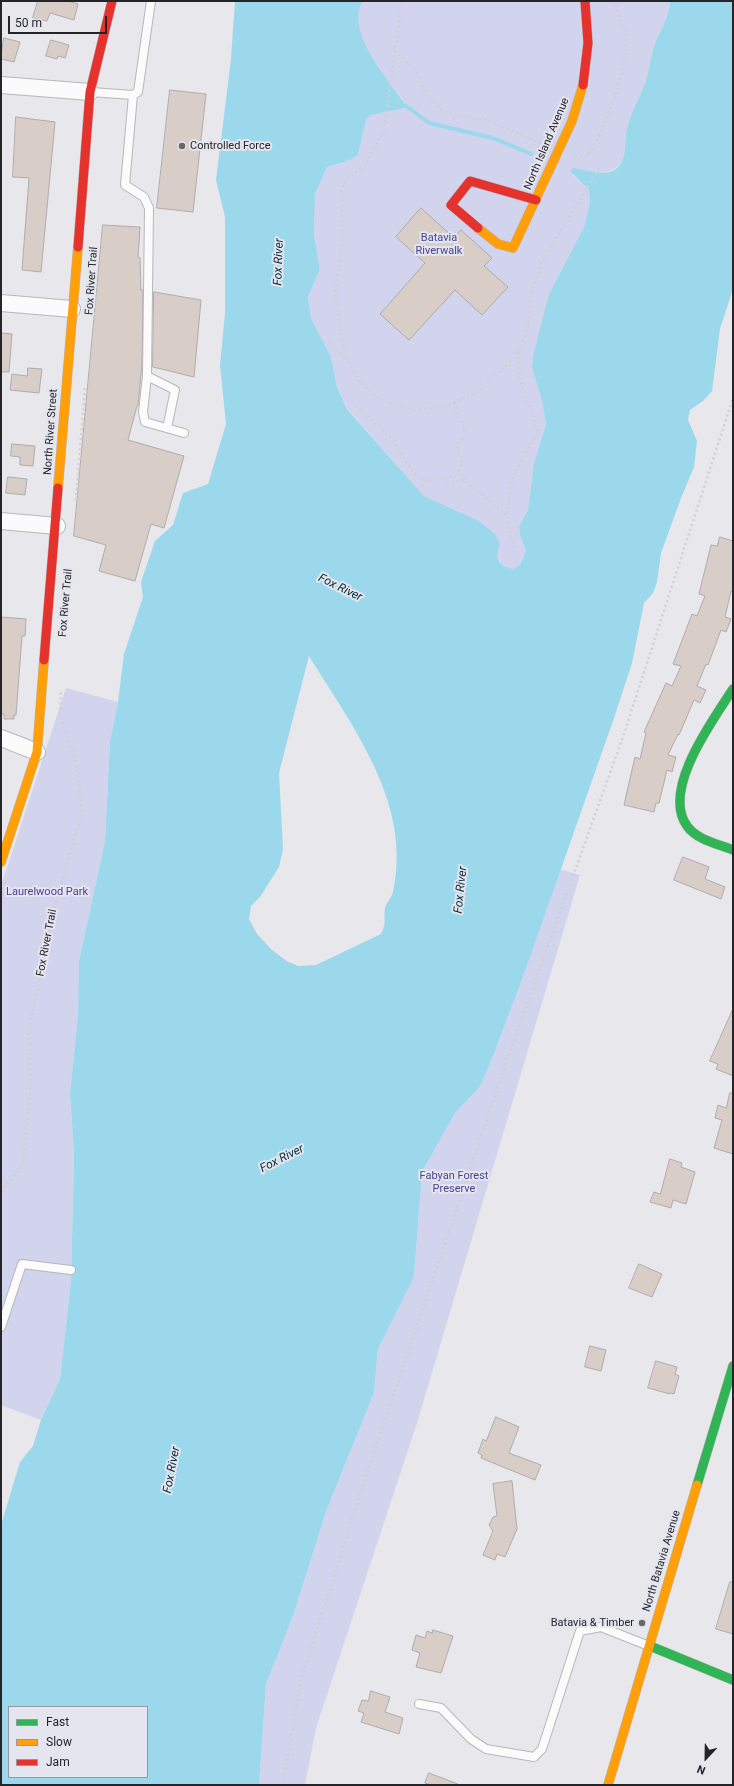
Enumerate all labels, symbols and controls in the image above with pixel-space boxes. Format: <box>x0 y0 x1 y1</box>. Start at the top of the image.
scale bar <box>10 8 109 34</box>
text: 50 m <box>15 16 42 30</box>
street label: North Island Avenue <box>522 96 572 192</box>
place label: Controlled Force <box>190 139 271 153</box>
marker: Controlled Force <box>177 141 187 151</box>
park label: Batavia Riverwalk <box>416 231 462 257</box>
water label: Fox River <box>271 238 287 286</box>
street label: Fox River Trail <box>83 246 101 316</box>
street label: North River Street <box>41 388 61 476</box>
street label: Fox River Trail <box>56 568 76 638</box>
water label: Fox River <box>316 571 364 605</box>
water label: Fox River <box>451 866 471 914</box>
park label: Laurelwood Park <box>6 885 88 899</box>
street label: Fox River Trail <box>34 908 60 978</box>
water label: Fox River <box>258 1142 306 1176</box>
park label: Fabyan Forest Preserve <box>420 1169 488 1195</box>
water label: Fox River <box>160 1445 184 1495</box>
street label: North Batavia Avenue <box>640 1509 684 1613</box>
place label: Batavia & Timber <box>551 1616 634 1630</box>
marker: Batavia & Timber <box>637 1618 647 1628</box>
legend <box>8 1706 148 1778</box>
text: Fast <box>46 1715 69 1729</box>
text: Slow <box>46 1735 72 1749</box>
north arrow <box>686 1738 726 1778</box>
text: Jam <box>46 1755 70 1769</box>
text: N <box>695 1762 707 1777</box>

